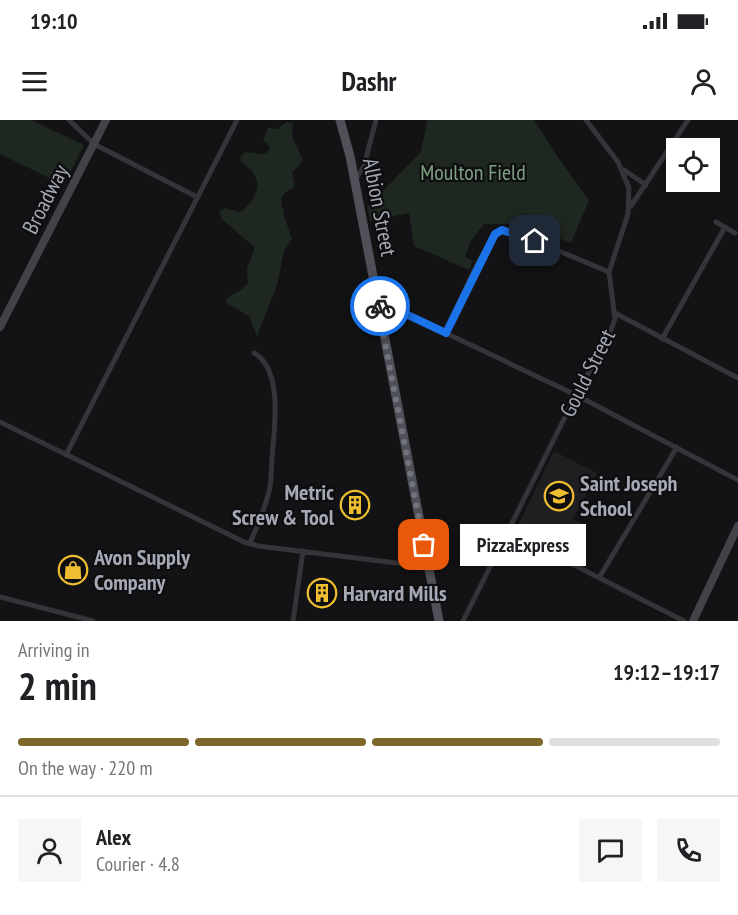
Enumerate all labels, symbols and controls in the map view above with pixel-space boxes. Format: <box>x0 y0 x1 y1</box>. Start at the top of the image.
text: 19:10 <box>30 7 78 35</box>
text: Dashr <box>341 64 397 98</box>
icon: menu <box>18 65 51 98</box>
icon: person <box>687 65 720 98</box>
map controls <box>666 138 720 192</box>
button: locate <box>666 138 720 192</box>
street label: Albion Street <box>357 156 403 258</box>
park label: Moulton Field <box>420 158 526 186</box>
street label: Broadway <box>16 159 75 238</box>
pin <box>509 215 560 266</box>
icon: home <box>518 224 551 257</box>
courier <box>350 276 410 336</box>
icon: bike <box>364 290 397 323</box>
street label: Gould Street <box>553 324 621 422</box>
place label: Saint Joseph School <box>580 469 678 522</box>
place label: Metric Screw & Tool <box>232 478 335 531</box>
school or university icon: Saint Joseph School <box>543 480 575 512</box>
building icon: Metric Screw & Tool <box>339 489 371 521</box>
pin <box>398 519 449 570</box>
callout: PizzaExpress <box>460 524 586 566</box>
icon: bag <box>407 528 440 561</box>
text: PizzaExpress <box>477 532 569 558</box>
place label: Avon Supply Company <box>93 543 191 596</box>
shop icon: Avon Supply Company <box>57 554 89 586</box>
building icon: Harvard Mills <box>306 577 338 609</box>
place label: Harvard Mills <box>343 579 447 607</box>
text: Arriving in <box>18 637 90 663</box>
text: 19:12–19:17 <box>613 658 720 686</box>
text: 2 min <box>18 660 97 711</box>
text: On the way · 220 m <box>18 755 153 781</box>
button: person <box>18 819 81 882</box>
button: chat <box>579 819 642 882</box>
button: phone <box>657 819 720 882</box>
text: Alex <box>96 823 131 851</box>
text: Courier · 4.8 <box>96 851 180 877</box>

